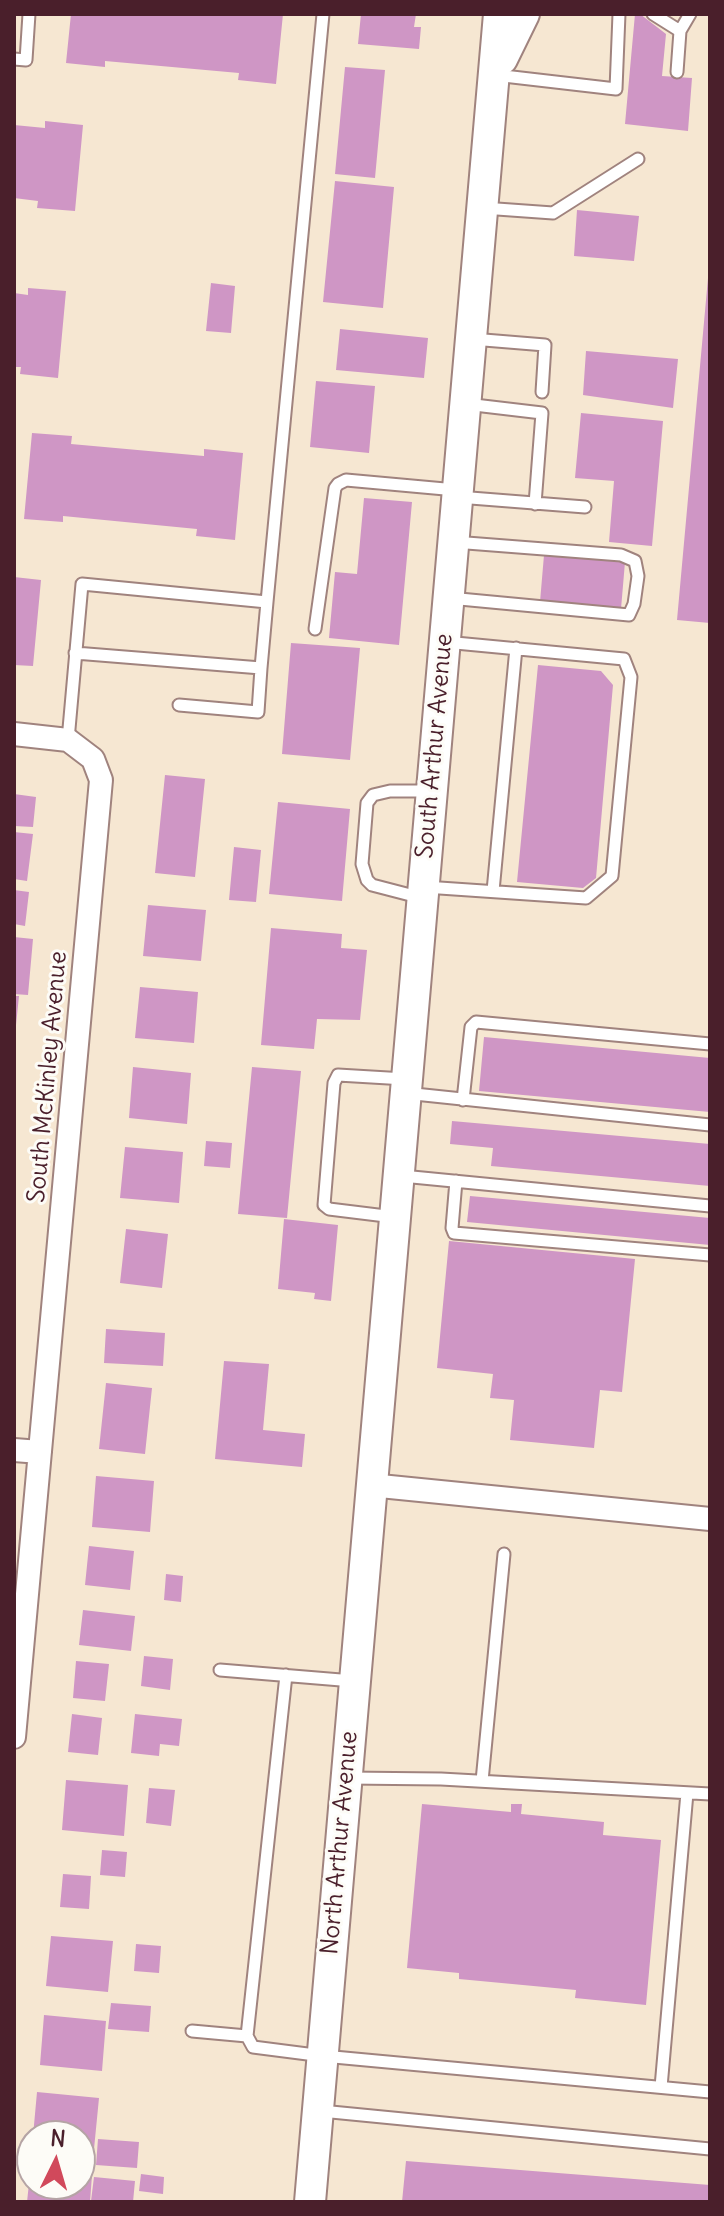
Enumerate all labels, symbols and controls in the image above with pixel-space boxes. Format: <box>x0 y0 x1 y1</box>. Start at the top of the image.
street label: South Arthur Avenue <box>411 632 459 860</box>
street label: South McKinley Avenue <box>23 950 73 1204</box>
street label: North Arthur Avenue <box>316 1730 364 1956</box>
north arrow <box>16 2120 96 2200</box>
text: N <box>49 2123 67 2153</box>

